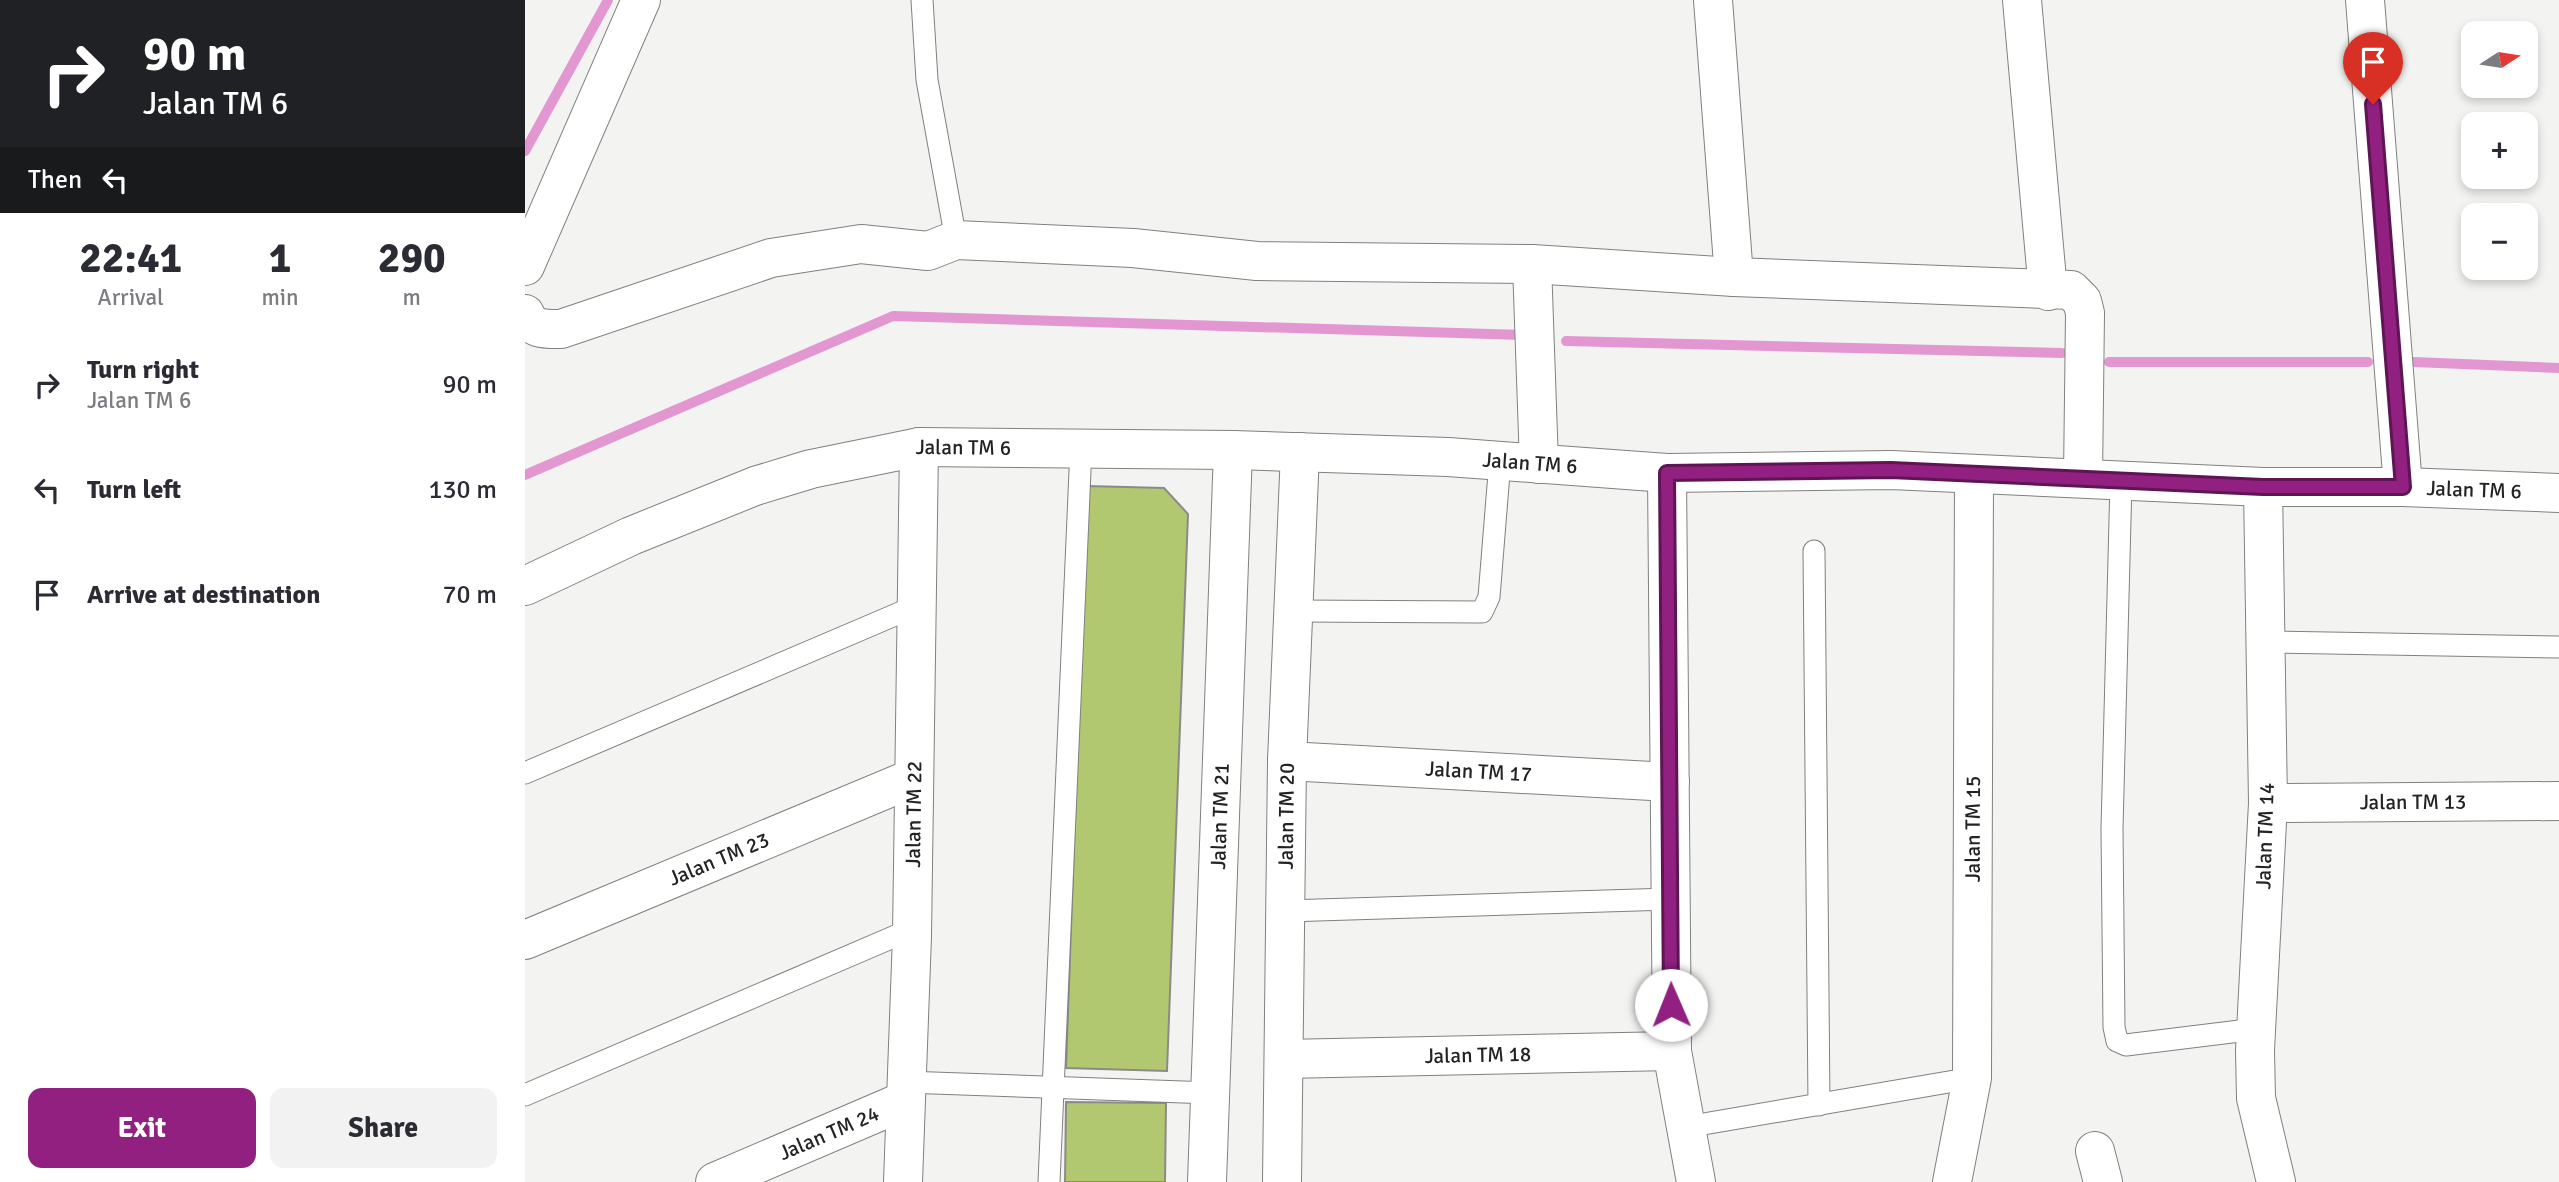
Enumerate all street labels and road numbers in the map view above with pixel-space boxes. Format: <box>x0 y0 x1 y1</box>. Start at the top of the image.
street label: Jalan TM 6 <box>916 434 1011 461</box>
street label: Jalan TM 6 <box>1481 447 1579 479</box>
street label: Jalan TM 6 <box>2426 475 2522 505</box>
street label: Jalan TM 17 <box>1425 756 1533 787</box>
street label: Jalan TM 22 <box>900 761 928 868</box>
street label: Jalan TM 21 <box>1205 762 1235 870</box>
street label: Jalan TM 20 <box>1273 763 1300 870</box>
street label: Jalan TM 15 <box>1960 775 1986 882</box>
street label: Jalan TM 14 <box>2250 782 2280 890</box>
street label: Jalan TM 13 <box>2360 789 2466 815</box>
street label: Jalan TM 23 <box>665 827 773 892</box>
street label: Jalan TM 18 <box>1424 1041 1532 1069</box>
street label: Jalan TM 24 <box>775 1100 883 1166</box>

